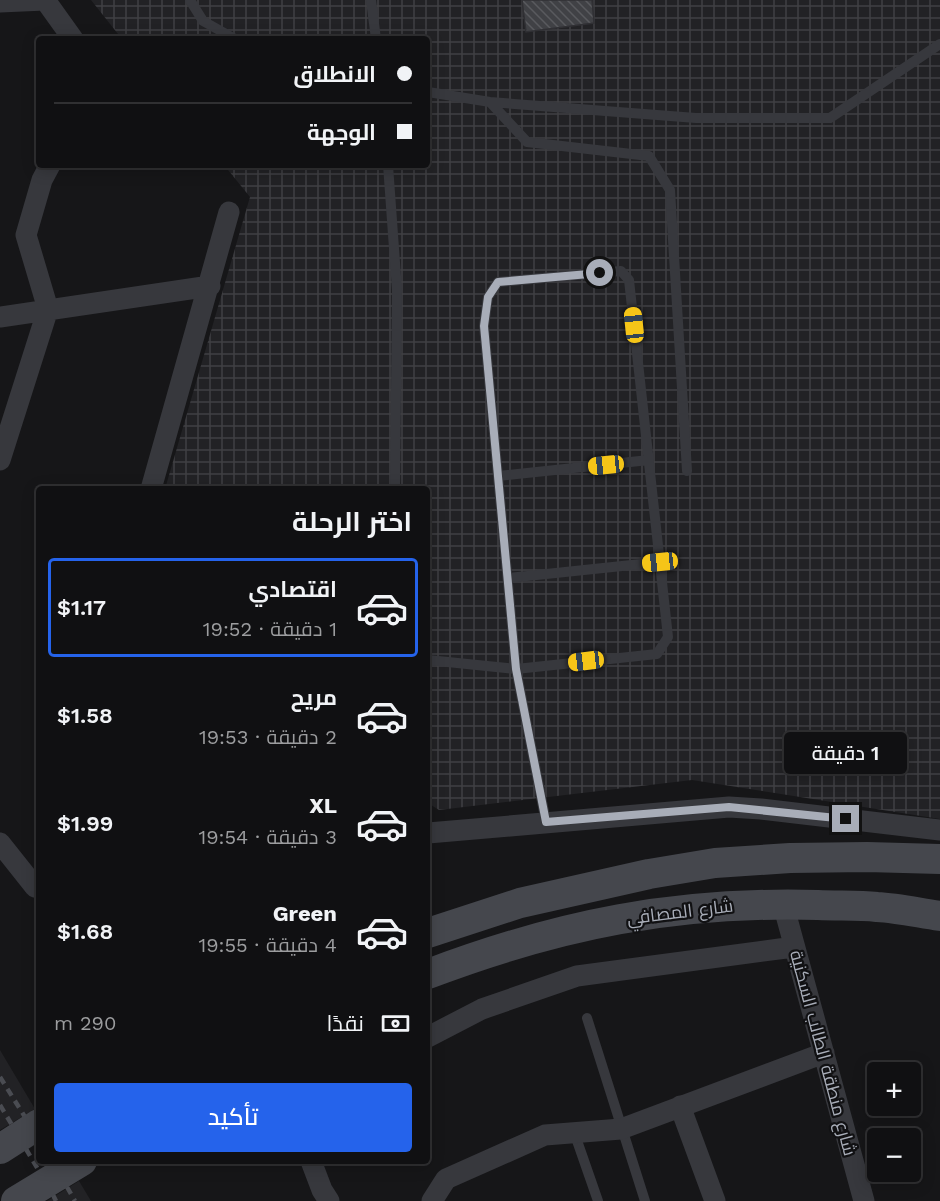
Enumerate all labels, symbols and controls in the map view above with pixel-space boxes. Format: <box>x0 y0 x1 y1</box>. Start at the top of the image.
text: الانطلاق <box>293 62 376 87</box>
text: الوجهة <box>307 120 376 145</box>
route start <box>586 259 613 286</box>
car <box>623 306 645 344</box>
car <box>587 454 625 476</box>
text: اختر الرحلة <box>292 506 412 538</box>
car <box>641 551 679 573</box>
text: اقتصادي <box>248 577 337 602</box>
icon: car <box>355 581 409 635</box>
text: $1.17 <box>57 595 106 620</box>
text: 1 دقيقة · 19:52 <box>203 617 337 641</box>
car <box>567 650 605 672</box>
text: مريح <box>291 685 337 710</box>
icon: car <box>355 689 409 743</box>
text: $1.58 <box>57 703 113 728</box>
text: 2 دقيقة · 19:53 <box>199 725 337 749</box>
callout: 1 دقيقة <box>784 732 908 774</box>
text: 1 دقيقة <box>812 741 879 765</box>
text: XL <box>309 793 337 818</box>
icon: car <box>355 797 409 851</box>
route end <box>832 805 859 832</box>
text: $1.99 <box>57 811 113 836</box>
text: 3 دقيقة · 19:54 <box>198 825 337 849</box>
street label: شارع المصافي <box>626 895 735 932</box>
text: Green <box>273 901 337 926</box>
icon: car <box>355 905 409 959</box>
text: $1.68 <box>57 919 113 944</box>
text: 4 دقيقة · 19:55 <box>198 933 337 957</box>
street label: شارع منطقة الطالب السكنية <box>784 948 861 1158</box>
icon: cash <box>379 1007 412 1040</box>
text: 290 m <box>54 1011 116 1035</box>
text: نقدًا <box>326 1011 364 1036</box>
map controls <box>867 1062 921 1182</box>
button: + <box>867 1062 921 1116</box>
button: تأكيد <box>54 1083 412 1152</box>
button: − <box>867 1128 921 1182</box>

